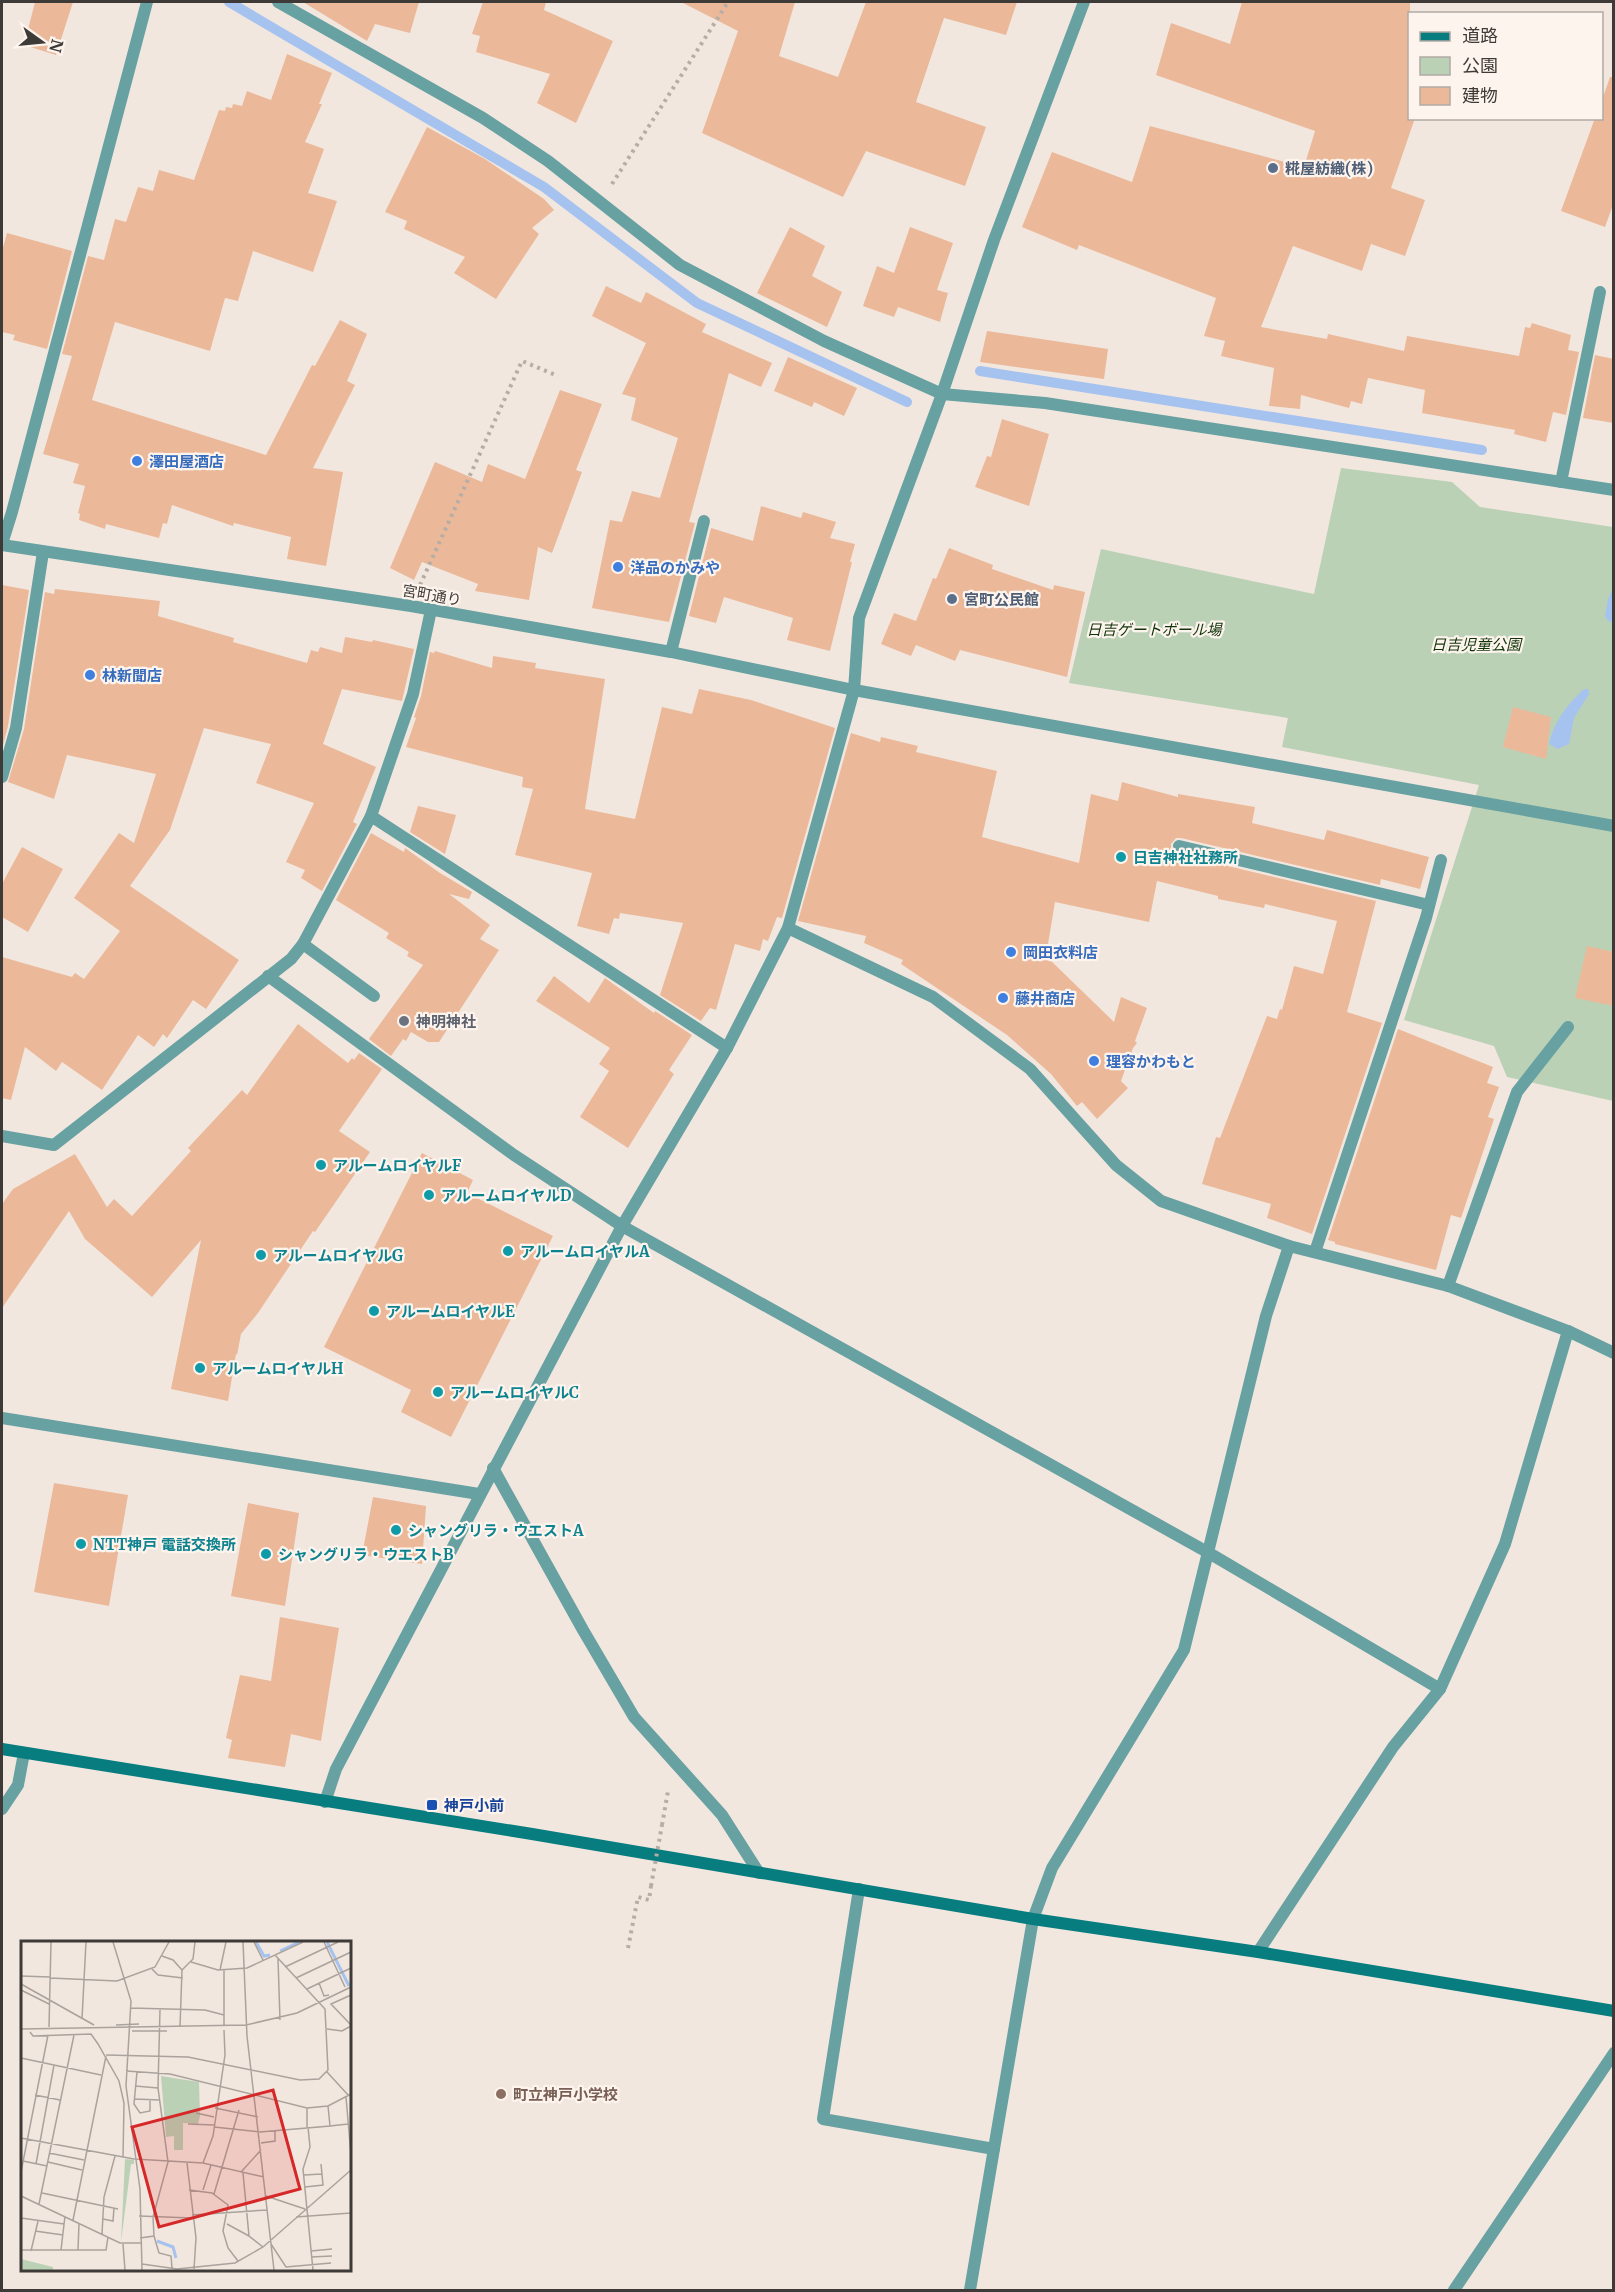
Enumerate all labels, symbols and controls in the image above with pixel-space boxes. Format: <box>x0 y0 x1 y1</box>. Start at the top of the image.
north arrow <box>12 12 72 72</box>
legend <box>1408 12 1603 120</box>
text: 道路 <box>1462 24 1498 47</box>
text: N <box>45 37 68 55</box>
text: 公園 <box>1462 54 1498 77</box>
text: 建物 <box>1462 84 1498 107</box>
place label: 糀屋紡織(株) <box>1285 159 1373 178</box>
marker: 糀屋紡織(株) <box>1266 161 1280 175</box>
place label: 澤田屋酒店 <box>149 452 224 471</box>
marker: 澤田屋酒店 <box>130 454 144 468</box>
place label: 洋品のかみや <box>630 558 720 577</box>
marker: 洋品のかみや <box>611 560 625 574</box>
street label: 宮町通り <box>401 580 463 610</box>
place label: 宮町公民館 <box>964 590 1039 609</box>
marker: 宮町公民館 <box>945 592 959 606</box>
park label: 日吉ゲートボール場 <box>1086 620 1223 639</box>
park label: 日吉児童公園 <box>1431 635 1523 654</box>
place label: 林新聞店 <box>102 666 162 685</box>
marker: 林新聞店 <box>83 668 97 682</box>
place label: 日吉神社社務所 <box>1133 848 1238 867</box>
marker: 日吉神社社務所 <box>1114 850 1128 864</box>
place label: 岡田衣料店 <box>1023 943 1098 962</box>
marker: 岡田衣料店 <box>1004 945 1018 959</box>
place label: 藤井商店 <box>1015 989 1075 1008</box>
marker: 藤井商店 <box>996 991 1010 1005</box>
place label: 神明神社 <box>415 1012 476 1031</box>
marker: 神明神社 <box>397 1014 411 1028</box>
place label: 理容かわもと <box>1106 1052 1196 1071</box>
marker: 理容かわもと <box>1087 1054 1101 1068</box>
place label: アルームロイヤルF <box>333 1156 462 1175</box>
marker: アルームロイヤルF <box>314 1158 328 1172</box>
place label: アルームロイヤルD <box>441 1186 571 1205</box>
marker: アルームロイヤルD <box>422 1188 436 1202</box>
place label: アルームロイヤルA <box>520 1242 650 1261</box>
marker: アルームロイヤルA <box>501 1244 515 1258</box>
place label: アルームロイヤルG <box>273 1246 403 1265</box>
marker: アルームロイヤルG <box>254 1248 268 1262</box>
place label: アルームロイヤルE <box>386 1302 515 1321</box>
marker: アルームロイヤルE <box>367 1304 381 1318</box>
place label: アルームロイヤルH <box>212 1359 343 1378</box>
marker: アルームロイヤルH <box>193 1361 207 1375</box>
place label: アルームロイヤルC <box>450 1383 579 1402</box>
marker: アルームロイヤルC <box>431 1385 445 1399</box>
place label: シャングリラ・ウエストA <box>408 1521 584 1540</box>
marker: シャングリラ・ウエストA <box>389 1523 403 1537</box>
place label: NTT神戸 電話交換所 <box>93 1535 236 1554</box>
marker: NTT神戸 電話交換所 <box>74 1537 88 1551</box>
place label: シャングリラ・ウエストB <box>278 1545 454 1564</box>
marker: シャングリラ・ウエストB <box>259 1547 273 1561</box>
place label: 神戸小前 <box>443 1796 504 1815</box>
marker: 神戸小前 <box>425 1798 439 1812</box>
inset map <box>21 1941 351 2271</box>
place label: 町立神戸小学校 <box>513 2085 618 2104</box>
marker: 町立神戸小学校 <box>494 2087 508 2101</box>

